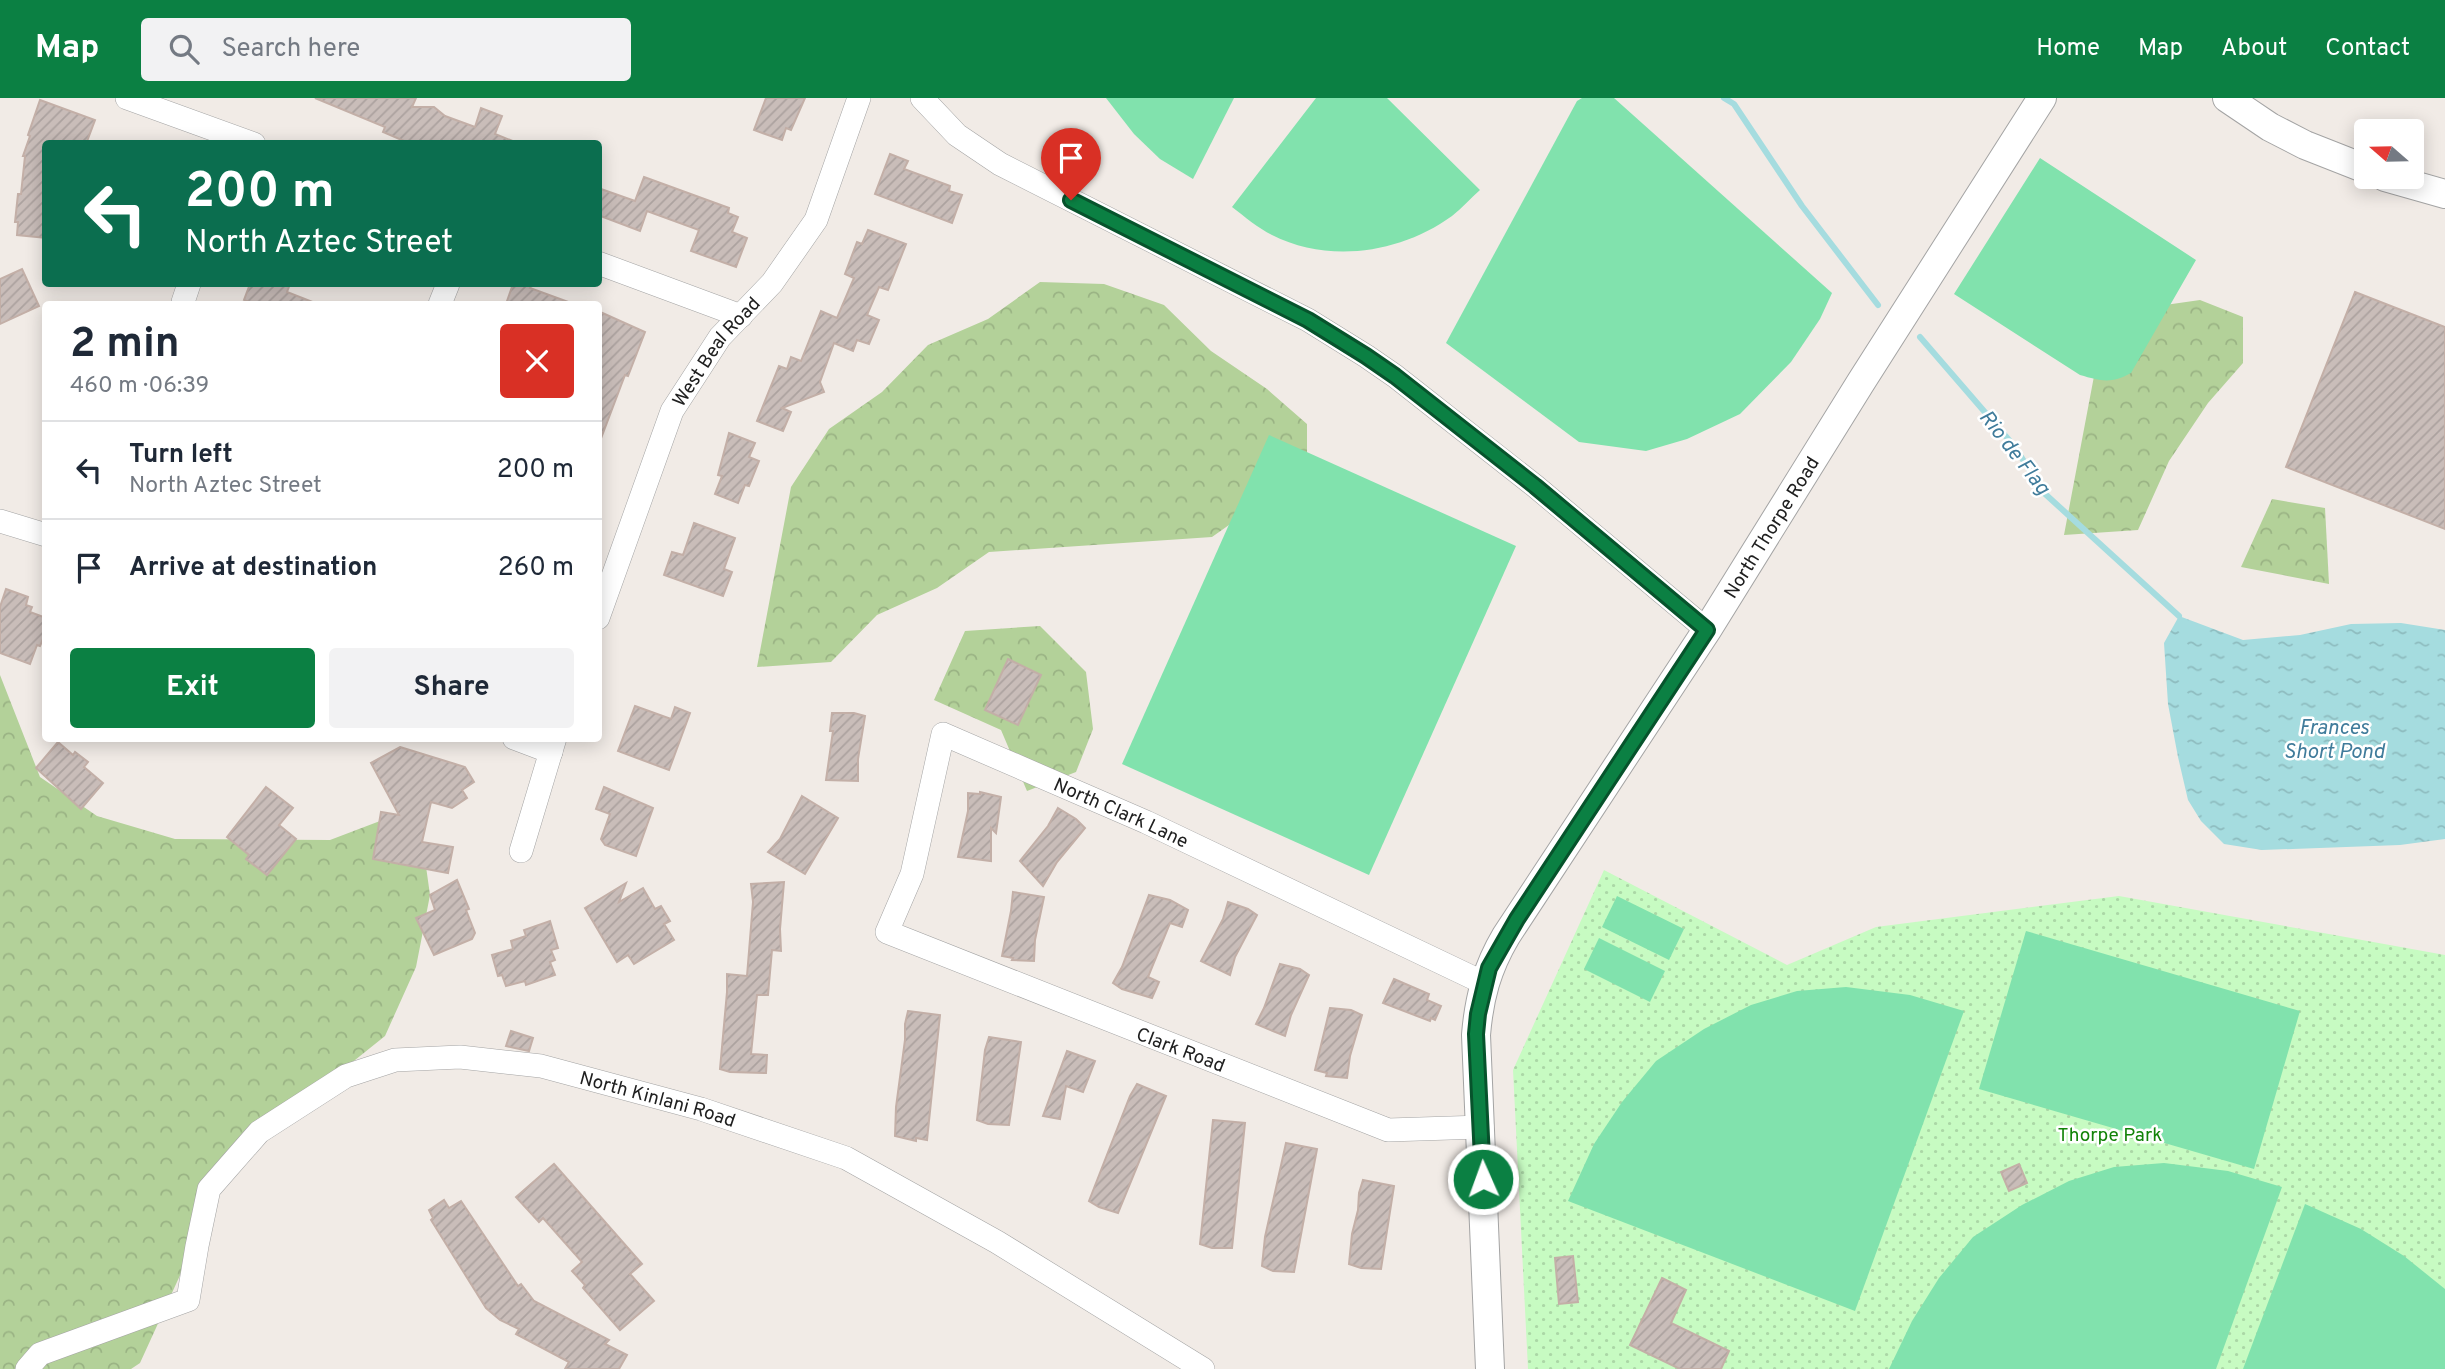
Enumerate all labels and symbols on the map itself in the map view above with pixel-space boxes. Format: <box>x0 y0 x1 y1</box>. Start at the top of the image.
north arrow <box>2354 119 2424 189</box>
pin <box>1041 128 1101 200</box>
street label: West Beal Road <box>668 293 766 412</box>
water label: Rio de Flag <box>1972 405 2056 501</box>
street label: North Thorpe Road <box>1720 453 1826 603</box>
water label: Frances Short Pond <box>2284 715 2386 766</box>
street label: North Clark Lane <box>1049 773 1192 854</box>
street label: Clark Road <box>1132 1023 1228 1079</box>
street label: North Kinlani Road <box>577 1067 738 1134</box>
park label: Thorpe Park <box>2058 1124 2162 1148</box>
position arrow <box>1446 1142 1520 1216</box>

